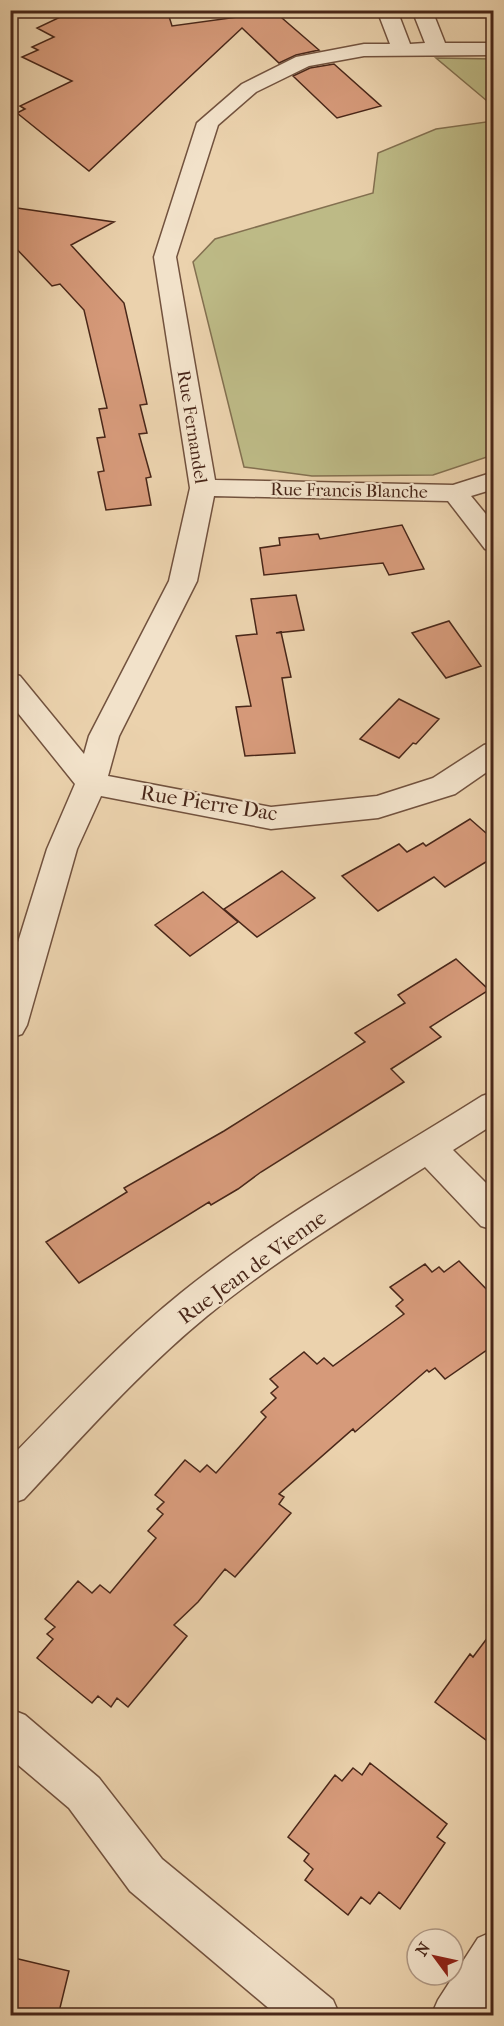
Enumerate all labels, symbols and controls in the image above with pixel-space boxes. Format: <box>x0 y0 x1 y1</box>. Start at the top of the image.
street label: Rue Fernandel <box>173 369 211 485</box>
street label: Rue Francis Blanche <box>270 479 428 503</box>
street label: Rue Pierre Dac <box>139 780 279 826</box>
street label: Rue Jean de Vienne <box>173 1205 331 1329</box>
north arrow <box>405 1927 465 1987</box>
text: N <box>412 1938 435 1959</box>

